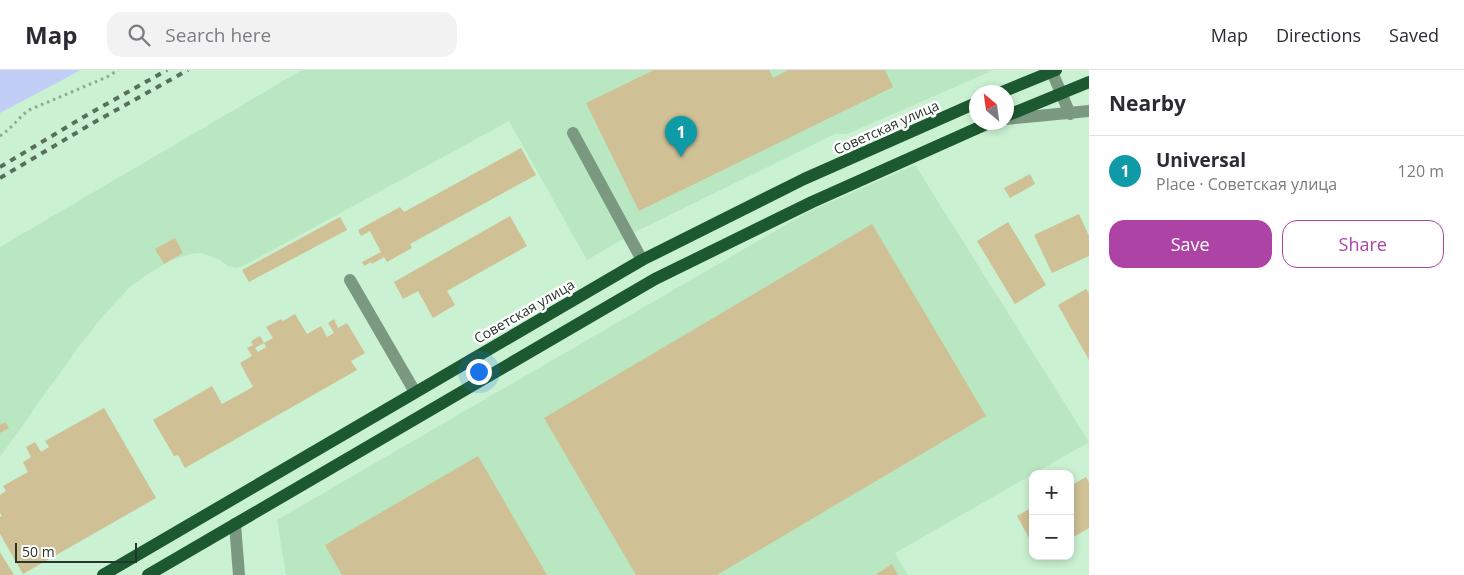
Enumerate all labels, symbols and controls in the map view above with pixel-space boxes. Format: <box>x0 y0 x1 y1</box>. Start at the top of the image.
search box <box>107 12 457 57</box>
text: Map <box>25 18 77 51</box>
icon: search <box>125 21 153 49</box>
text: Search here <box>165 22 271 48</box>
text: Map <box>1211 23 1248 47</box>
text: Directions <box>1276 23 1361 47</box>
text: Saved <box>1389 23 1439 47</box>
north arrow <box>969 85 1014 130</box>
text: Nearby <box>1109 89 1186 117</box>
street label: Советская улица <box>830 95 942 159</box>
pin: 1 <box>665 116 697 157</box>
text: Universal <box>1156 147 1246 173</box>
text: 1 <box>1120 160 1130 182</box>
text: 120 m <box>1398 160 1444 182</box>
text: Place · Советская улица <box>1156 173 1337 195</box>
button: Save <box>1109 220 1272 268</box>
button: Share <box>1282 220 1444 268</box>
street label: Советская улица <box>470 274 578 348</box>
your location <box>466 359 492 385</box>
map controls <box>1029 470 1074 560</box>
button: + <box>1029 470 1074 515</box>
button: − <box>1029 515 1074 560</box>
scale bar <box>15 540 138 563</box>
text: 50 m <box>22 542 55 561</box>

